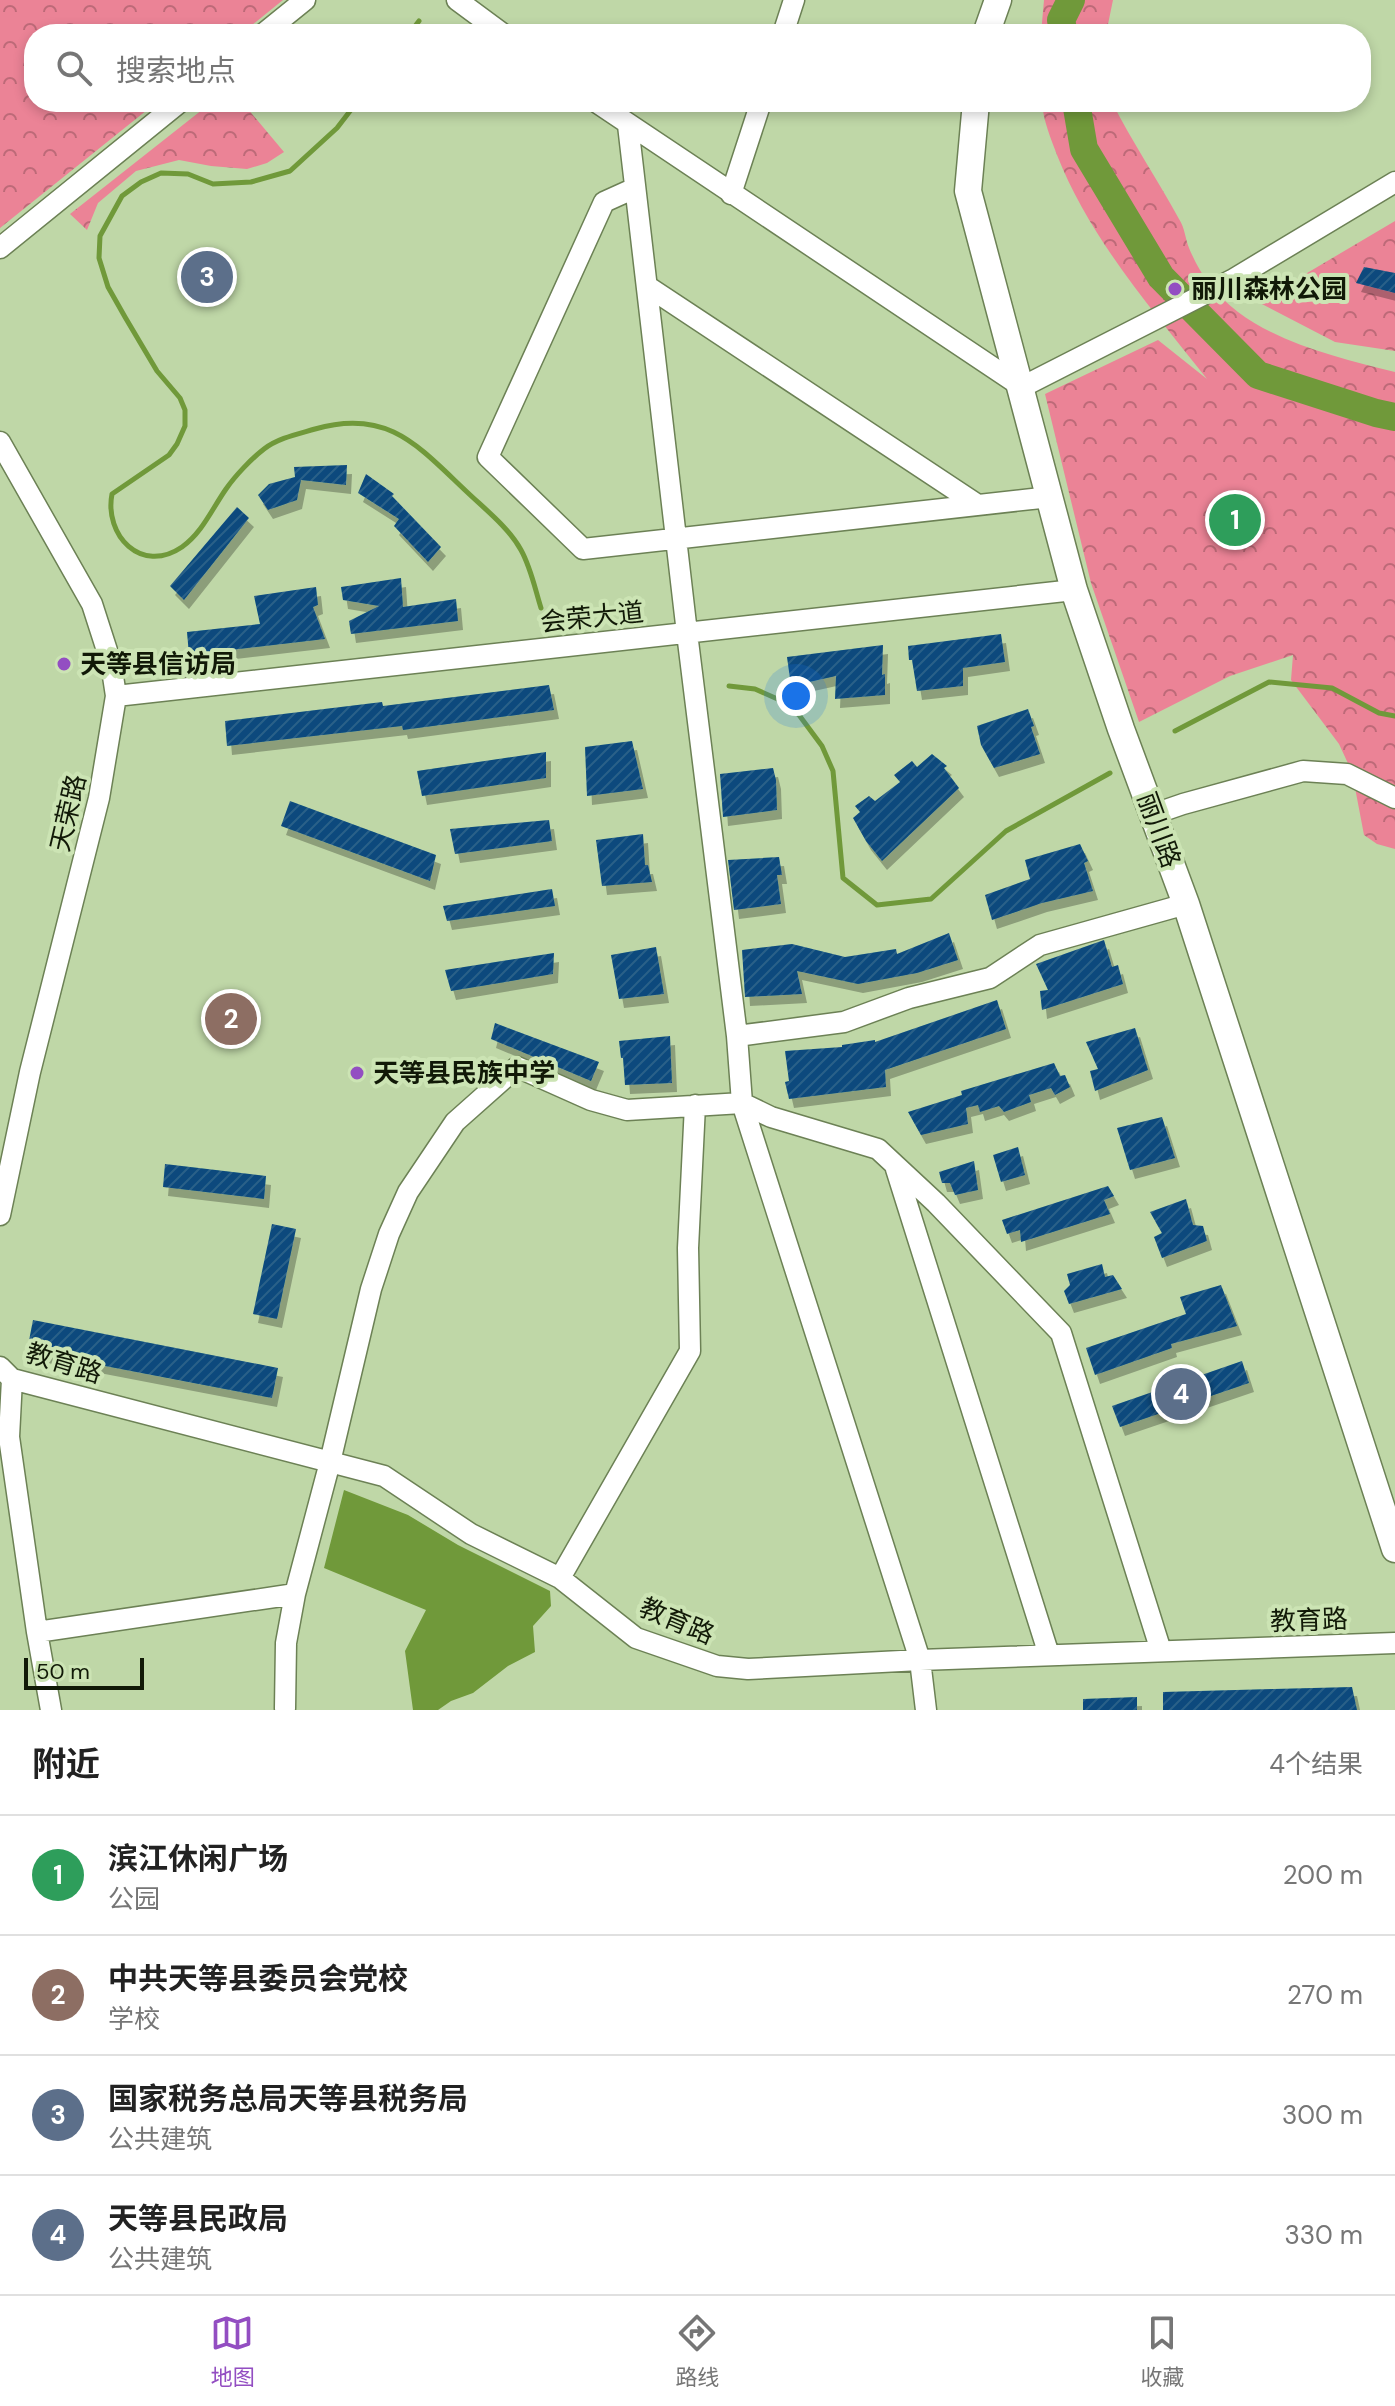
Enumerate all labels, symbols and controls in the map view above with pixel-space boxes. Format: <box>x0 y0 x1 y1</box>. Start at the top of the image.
search box <box>24 24 1371 112</box>
icon: search <box>52 46 96 90</box>
text: 搜索地点 <box>116 51 236 90</box>
pin: 3 <box>181 247 233 307</box>
place label: 丽川森林公园 <box>1191 272 1347 306</box>
marker: 丽川森林公园 <box>1166 280 1184 298</box>
pin: 1 <box>1209 490 1261 550</box>
street label: 会荣大道 <box>539 595 645 639</box>
place label: 天等县信访局 <box>80 647 236 681</box>
marker: 天等县信访局 <box>55 655 73 673</box>
your location <box>776 676 816 716</box>
street label: 天荣路 <box>43 771 93 855</box>
street label: 丽川路 <box>1130 788 1188 872</box>
pin: 2 <box>205 989 257 1049</box>
place label: 天等县民族中学 <box>373 1056 555 1090</box>
marker: 天等县民族中学 <box>348 1064 366 1082</box>
street label: 教育路 <box>22 1335 106 1391</box>
pin: 4 <box>1155 1364 1207 1424</box>
street label: 教育路 <box>634 1590 720 1652</box>
street label: 教育路 <box>1269 1602 1349 1638</box>
scale bar <box>24 1654 144 1690</box>
text: 50 m <box>36 1657 90 1686</box>
text: 附近 <box>32 1742 100 1787</box>
text: 4个结果 <box>1269 1747 1363 1781</box>
text: 滨江休闲广场 <box>108 1839 288 1878</box>
text: 1 <box>53 1858 63 1892</box>
text: 200 m <box>1283 1858 1363 1892</box>
text: 公园 <box>108 1882 160 1916</box>
text: 中共天等县委员会党校 <box>108 1959 408 1998</box>
text: 2 <box>50 1978 66 2012</box>
text: 270 m <box>1287 1978 1363 2012</box>
text: 学校 <box>108 2002 160 2036</box>
text: 国家税务总局天等县税务局 <box>108 2079 468 2118</box>
text: 3 <box>50 2098 66 2132</box>
text: 300 m <box>1282 2098 1363 2132</box>
text: 公共建筑 <box>108 2122 212 2156</box>
text: 天等县民政局 <box>108 2199 288 2238</box>
text: 4 <box>50 2218 66 2252</box>
text: 330 m <box>1284 2218 1363 2252</box>
text: 公共建筑 <box>108 2242 212 2276</box>
tab: 地图 <box>210 2311 255 2392</box>
tab: 路线 <box>675 2311 720 2392</box>
tab: 收藏 <box>1140 2311 1185 2392</box>

